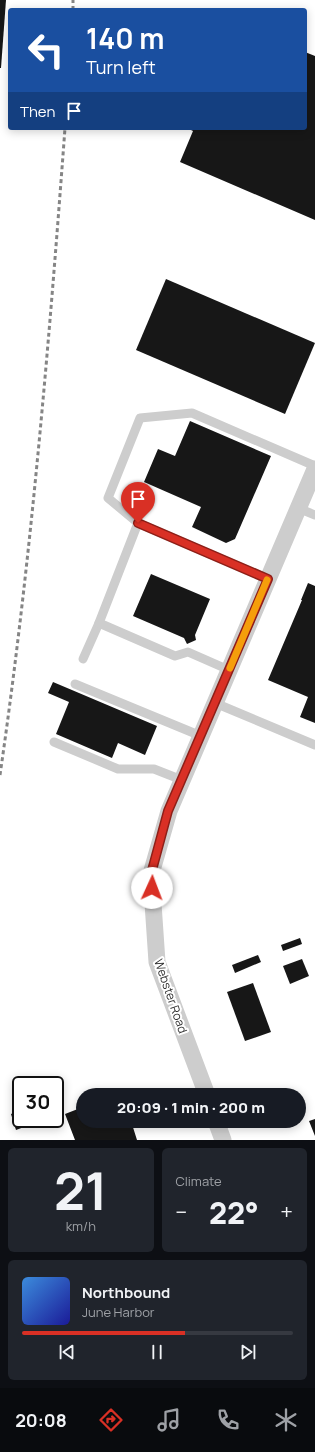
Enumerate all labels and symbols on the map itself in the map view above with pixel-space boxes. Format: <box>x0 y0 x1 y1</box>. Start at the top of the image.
pin <box>121 482 155 523</box>
position arrow <box>131 867 173 909</box>
street label: Webster Road <box>150 957 192 1035</box>
speed limit sign: 30 <box>12 1076 64 1128</box>

